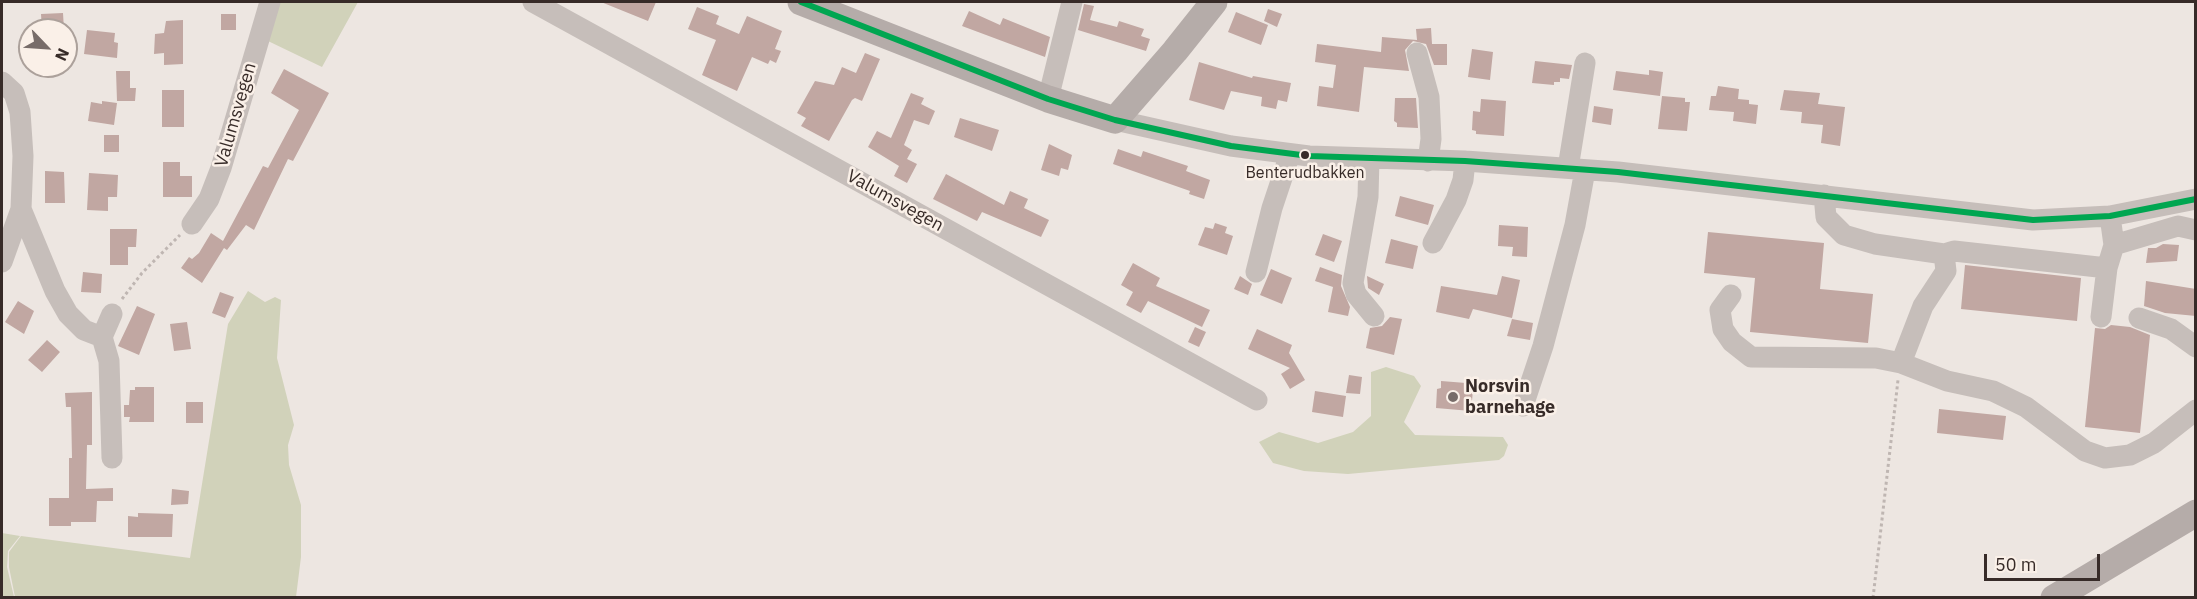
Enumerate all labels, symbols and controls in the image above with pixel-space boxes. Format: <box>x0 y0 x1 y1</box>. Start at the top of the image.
north arrow <box>18 18 78 78</box>
text: N <box>51 45 74 64</box>
street label: Valumsvegen <box>211 60 261 170</box>
marker: Benterudbakken <box>1299 149 1311 161</box>
place label: Benterudbakken <box>1245 163 1365 183</box>
street label: Valumsvegen <box>843 165 947 237</box>
place label: Norsvin barnehage <box>1465 376 1555 418</box>
marker: Norsvin barnehage <box>1446 390 1460 404</box>
scale bar <box>1987 542 2102 580</box>
text: 50 m <box>1995 553 2037 576</box>

